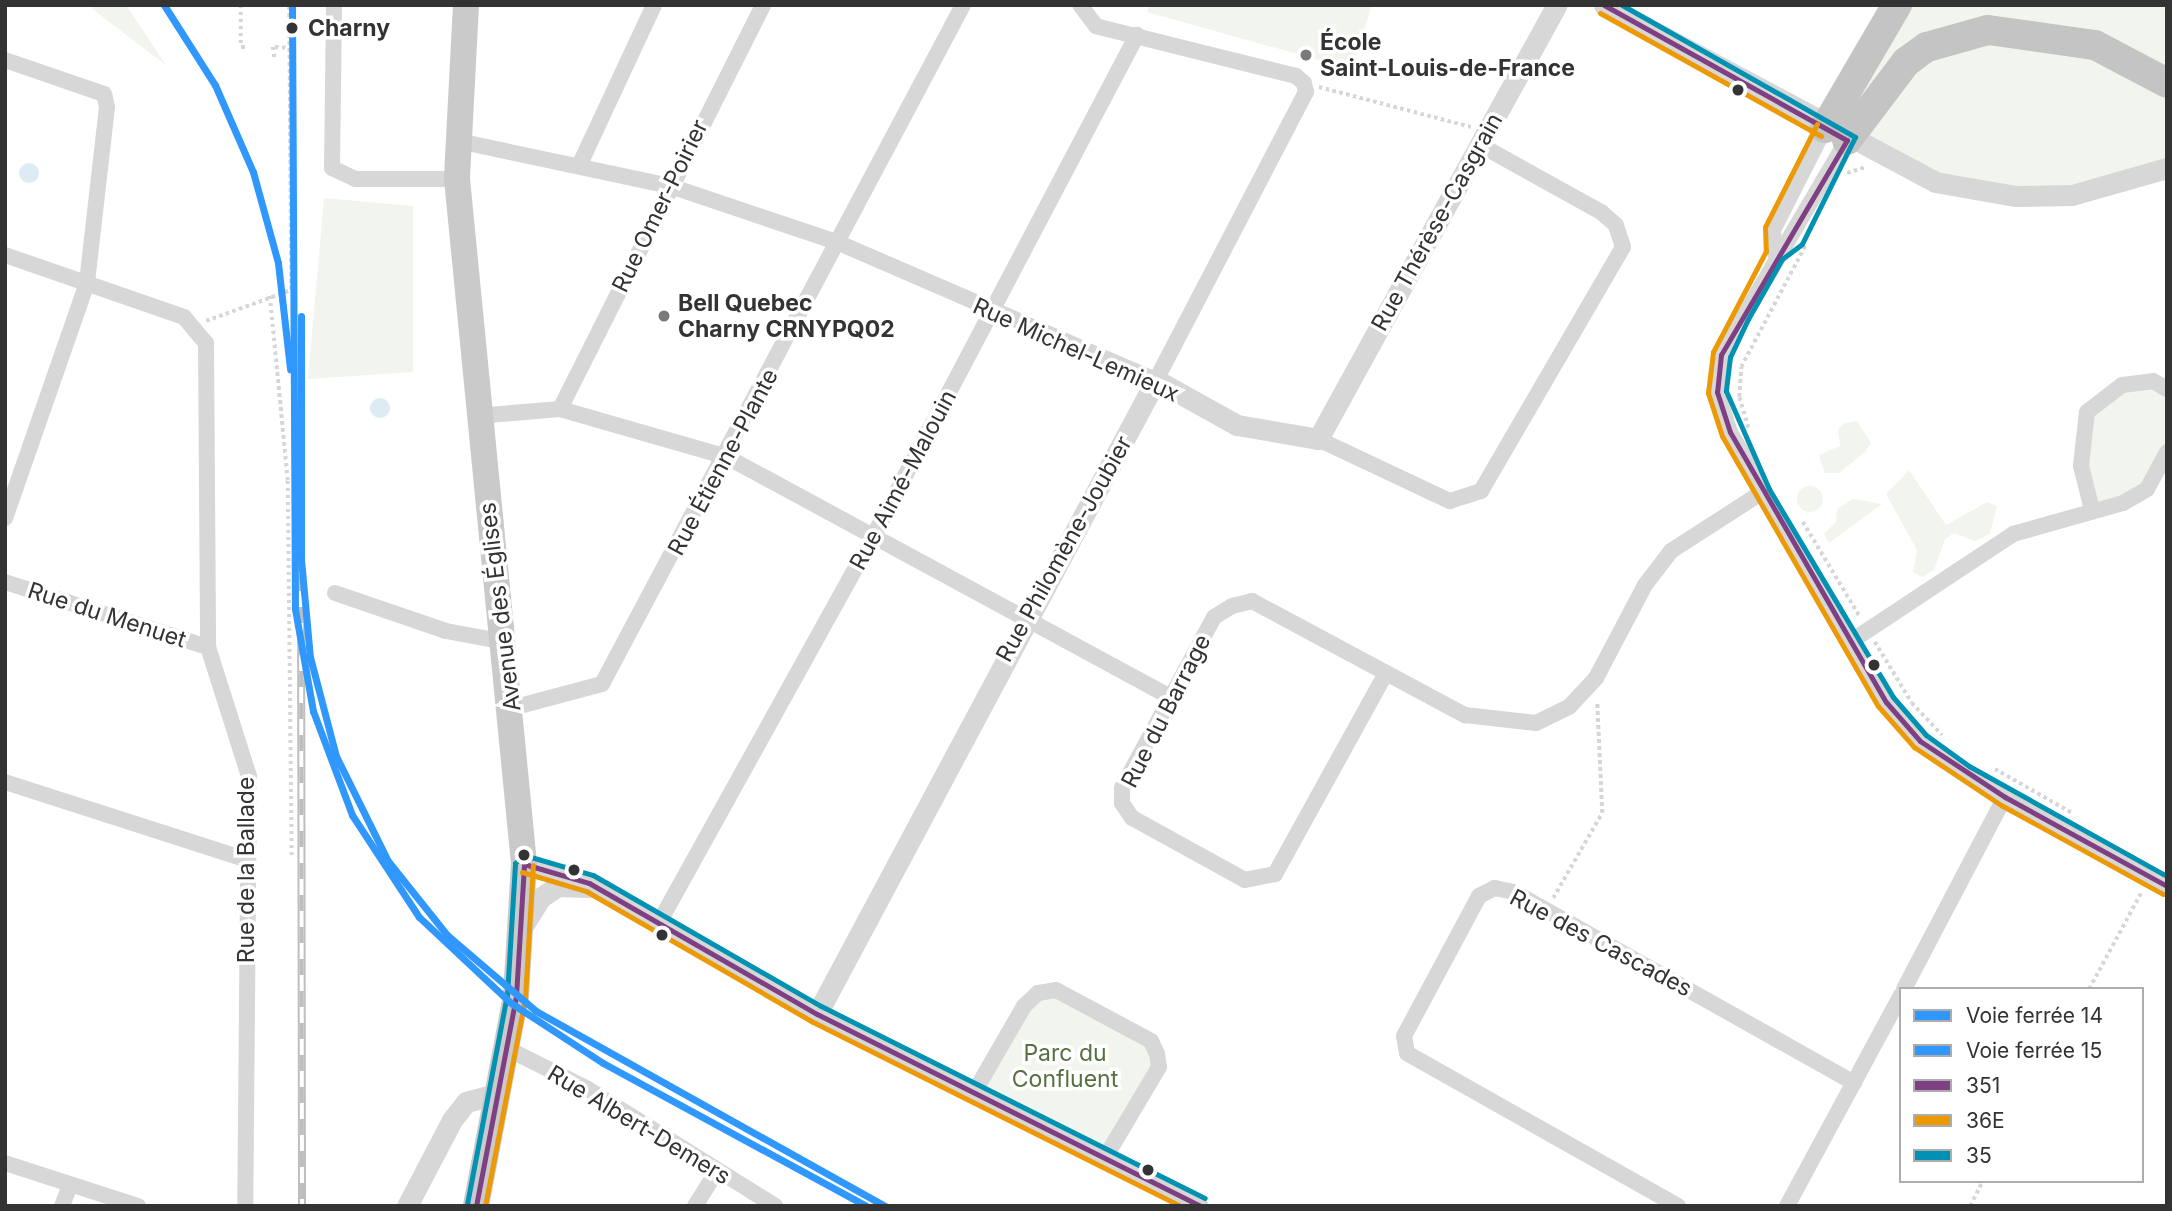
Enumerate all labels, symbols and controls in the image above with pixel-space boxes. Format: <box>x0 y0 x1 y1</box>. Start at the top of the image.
place label: Charny <box>308 14 390 42</box>
marker: Charny <box>282 18 302 38</box>
place label: École Saint-Louis-de-France <box>1320 28 1575 82</box>
marker: École Saint-Louis-de-France <box>1298 47 1314 63</box>
unlabelled marker <box>1731 83 1745 97</box>
street label: Rue Thérèse-Casgrain <box>1366 108 1508 336</box>
street label: Rue Omer-Poirier <box>606 115 714 297</box>
place label: Bell Quebec Charny CRNYPQ02 <box>678 289 895 343</box>
street label: Rue Michel-Lemieux <box>969 292 1183 408</box>
marker: Bell Quebec Charny CRNYPQ02 <box>656 308 672 324</box>
street label: Rue Étienne-Plante <box>662 364 784 560</box>
street label: Rue Aimé-Malouin <box>844 385 962 575</box>
street label: Rue Philomène-Joubier <box>990 431 1138 667</box>
street label: Avenue des Églises <box>473 501 527 713</box>
street label: Rue du Menuet <box>24 576 190 654</box>
street label: Rue du Barrage <box>1115 630 1217 792</box>
unlabelled marker <box>1867 658 1881 672</box>
street label: Rue de la Ballade <box>232 777 260 963</box>
unlabelled marker <box>517 848 531 862</box>
unlabelled marker <box>567 863 581 877</box>
street label: Rue des Cascades <box>1505 883 1697 1003</box>
unlabelled marker <box>655 928 669 942</box>
legend <box>1899 987 2144 1183</box>
text: Voie ferrée 14 <box>1966 1003 2103 1028</box>
text: Voie ferrée 15 <box>1966 1038 2102 1063</box>
park label: Parc du Confluent <box>1012 1039 1118 1093</box>
street label: Rue Albert-Demers <box>543 1060 735 1190</box>
text: 351 <box>1966 1073 2000 1098</box>
text: 36E <box>1966 1108 2005 1133</box>
text: 35 <box>1966 1143 1992 1168</box>
unlabelled marker <box>1141 1163 1155 1177</box>

